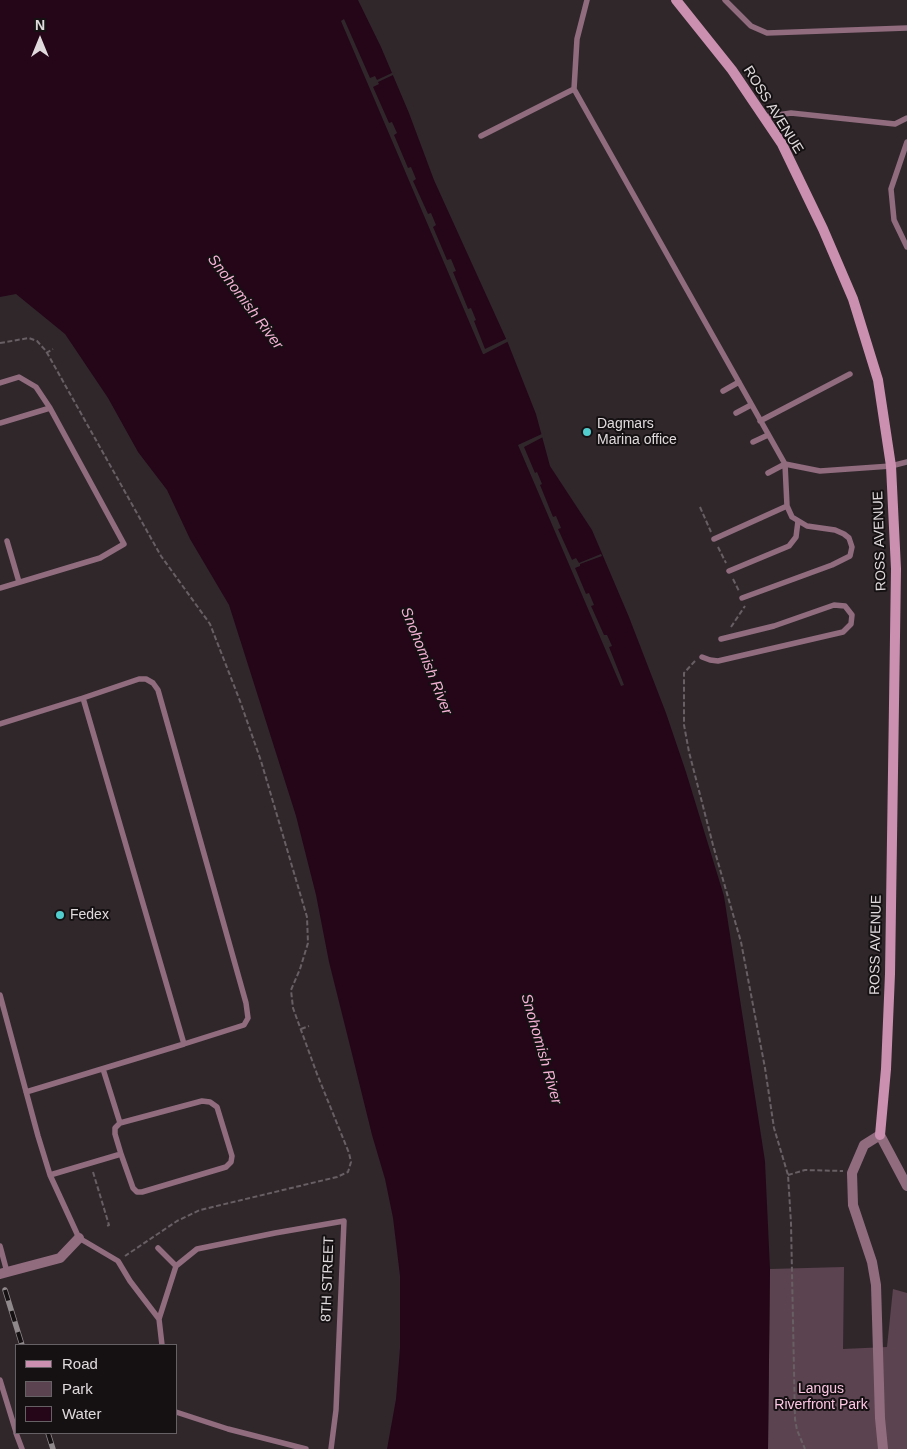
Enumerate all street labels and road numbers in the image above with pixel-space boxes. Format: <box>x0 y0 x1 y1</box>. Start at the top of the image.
street label: ROSS AVENUE <box>739 63 807 157</box>
street label: ROSS AVENUE <box>870 491 890 591</box>
street label: ROSS AVENUE <box>867 895 885 995</box>
street label: 8TH STREET <box>318 1236 338 1322</box>

